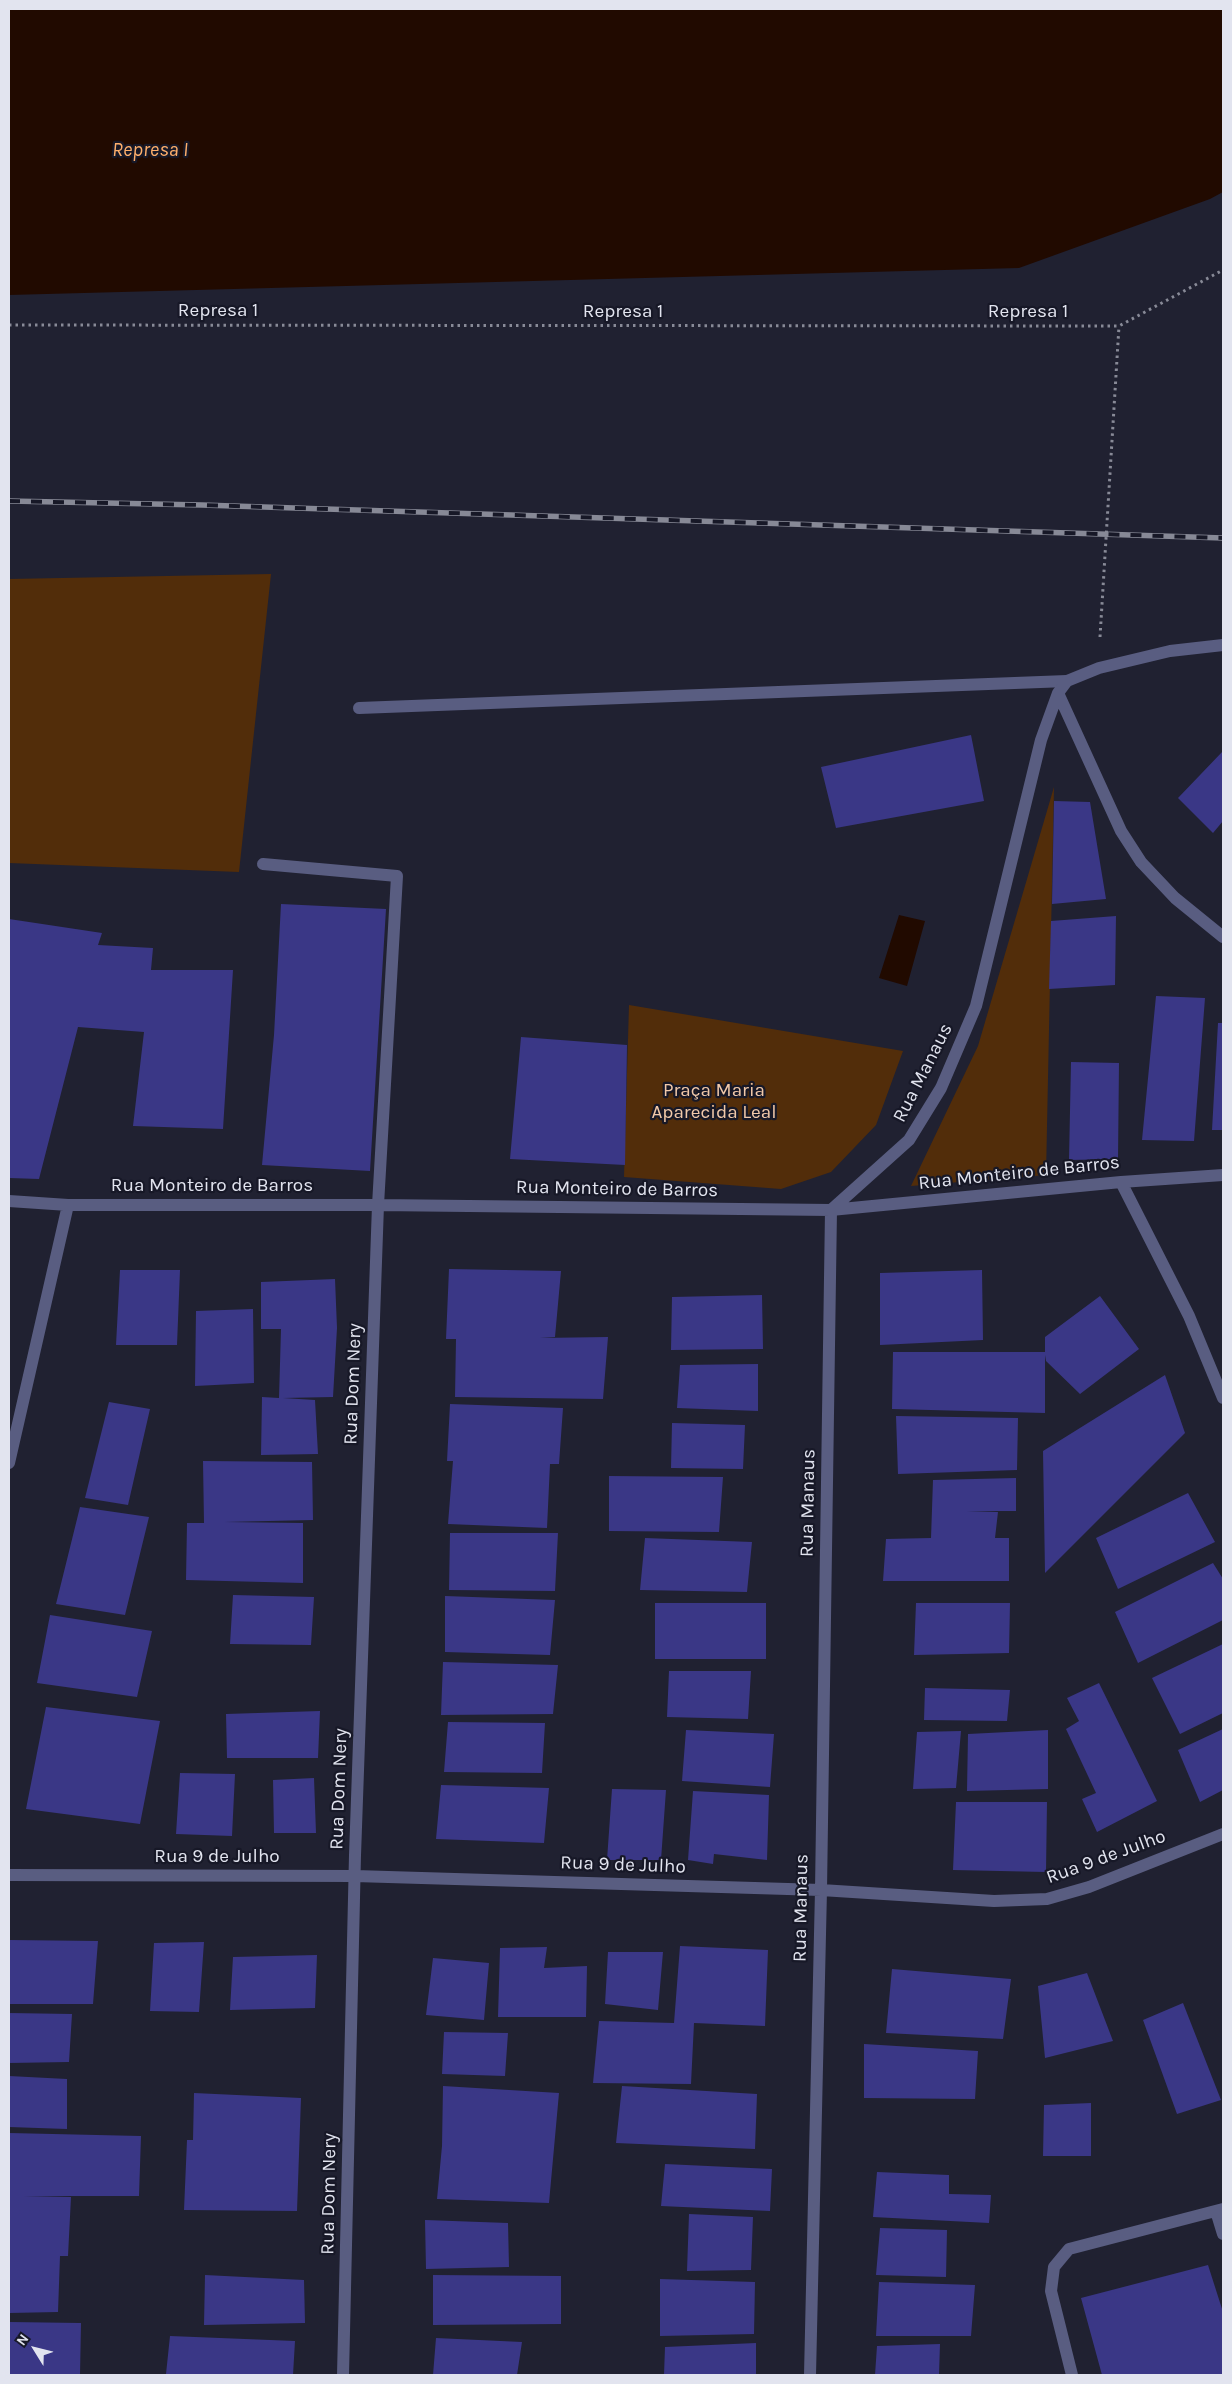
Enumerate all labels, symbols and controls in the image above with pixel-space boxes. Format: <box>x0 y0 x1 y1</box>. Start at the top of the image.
water label: Represa I <box>112 138 188 162</box>
street label: Represa 1 <box>178 300 258 322</box>
street label: Represa 1 <box>583 301 663 323</box>
street label: Represa 1 <box>988 301 1068 323</box>
street label: Rua Manaus <box>888 1020 958 1126</box>
park label: Praça Maria Aparecida Leal <box>651 1080 777 1124</box>
street label: Rua Monteiro de Barros <box>917 1151 1121 1195</box>
street label: Rua Monteiro de Barros <box>111 1175 313 1197</box>
street label: Rua Monteiro de Barros <box>516 1176 718 1202</box>
street label: Rua Dom Nery <box>339 1323 367 1445</box>
street label: Rua Manaus <box>796 1449 820 1557</box>
street label: Rua Dom Nery <box>325 1728 353 1850</box>
street label: Rua 9 de Julho <box>1043 1825 1169 1889</box>
street label: Rua 9 de Julho <box>154 1846 280 1868</box>
street label: Rua 9 de Julho <box>560 1851 686 1879</box>
street label: Rua Manaus <box>789 1854 813 1962</box>
street label: Rua Dom Nery <box>317 2133 341 2255</box>
north arrow <box>10 2324 60 2374</box>
text: N <box>13 2331 32 2349</box>

